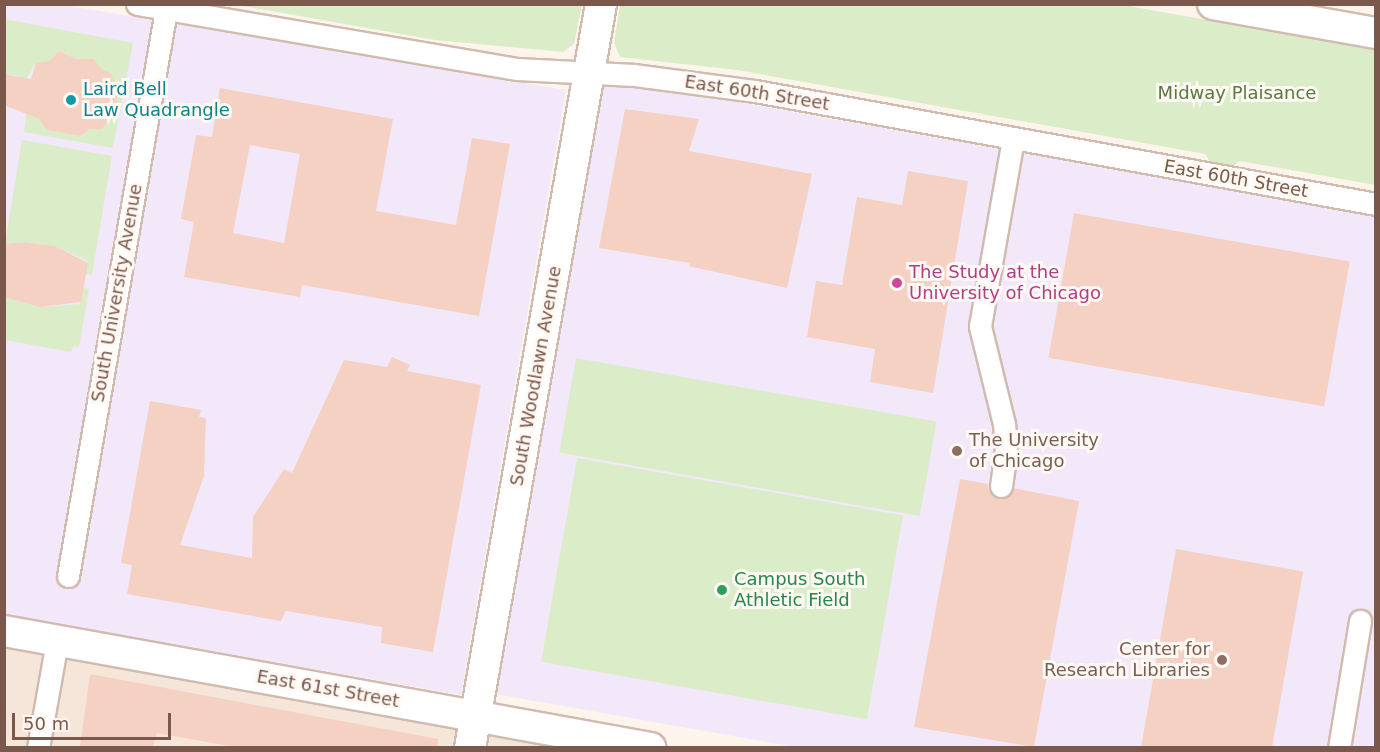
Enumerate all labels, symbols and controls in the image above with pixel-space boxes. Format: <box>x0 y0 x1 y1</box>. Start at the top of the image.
street label: East 60th Street <box>683 71 831 115</box>
place label: Laird Bell Law Quadrangle <box>83 79 230 122</box>
park label: Midway Plaisance <box>1158 82 1316 104</box>
marker: Laird Bell Law Quadrangle <box>64 93 78 107</box>
street label: East 60th Street <box>1162 156 1310 202</box>
street label: South University Avenue <box>87 182 147 404</box>
place label: The Study at the University of Chicago <box>909 262 1101 304</box>
street label: South Woodlawn Avenue <box>506 264 566 488</box>
marker: The Study at the University of Chicago <box>890 276 904 290</box>
place label: The University of Chicago <box>969 430 1099 472</box>
marker: The University of Chicago <box>950 444 964 458</box>
place label: Campus South Athletic Field <box>734 569 865 612</box>
marker: Campus South Athletic Field <box>715 583 729 597</box>
place label: Center for Research Libraries <box>1044 639 1210 682</box>
marker: Center for Research Libraries <box>1215 653 1229 667</box>
street label: East 61st Street <box>255 666 401 712</box>
scale bar <box>15 701 174 739</box>
text: 50 m <box>23 713 69 734</box>

